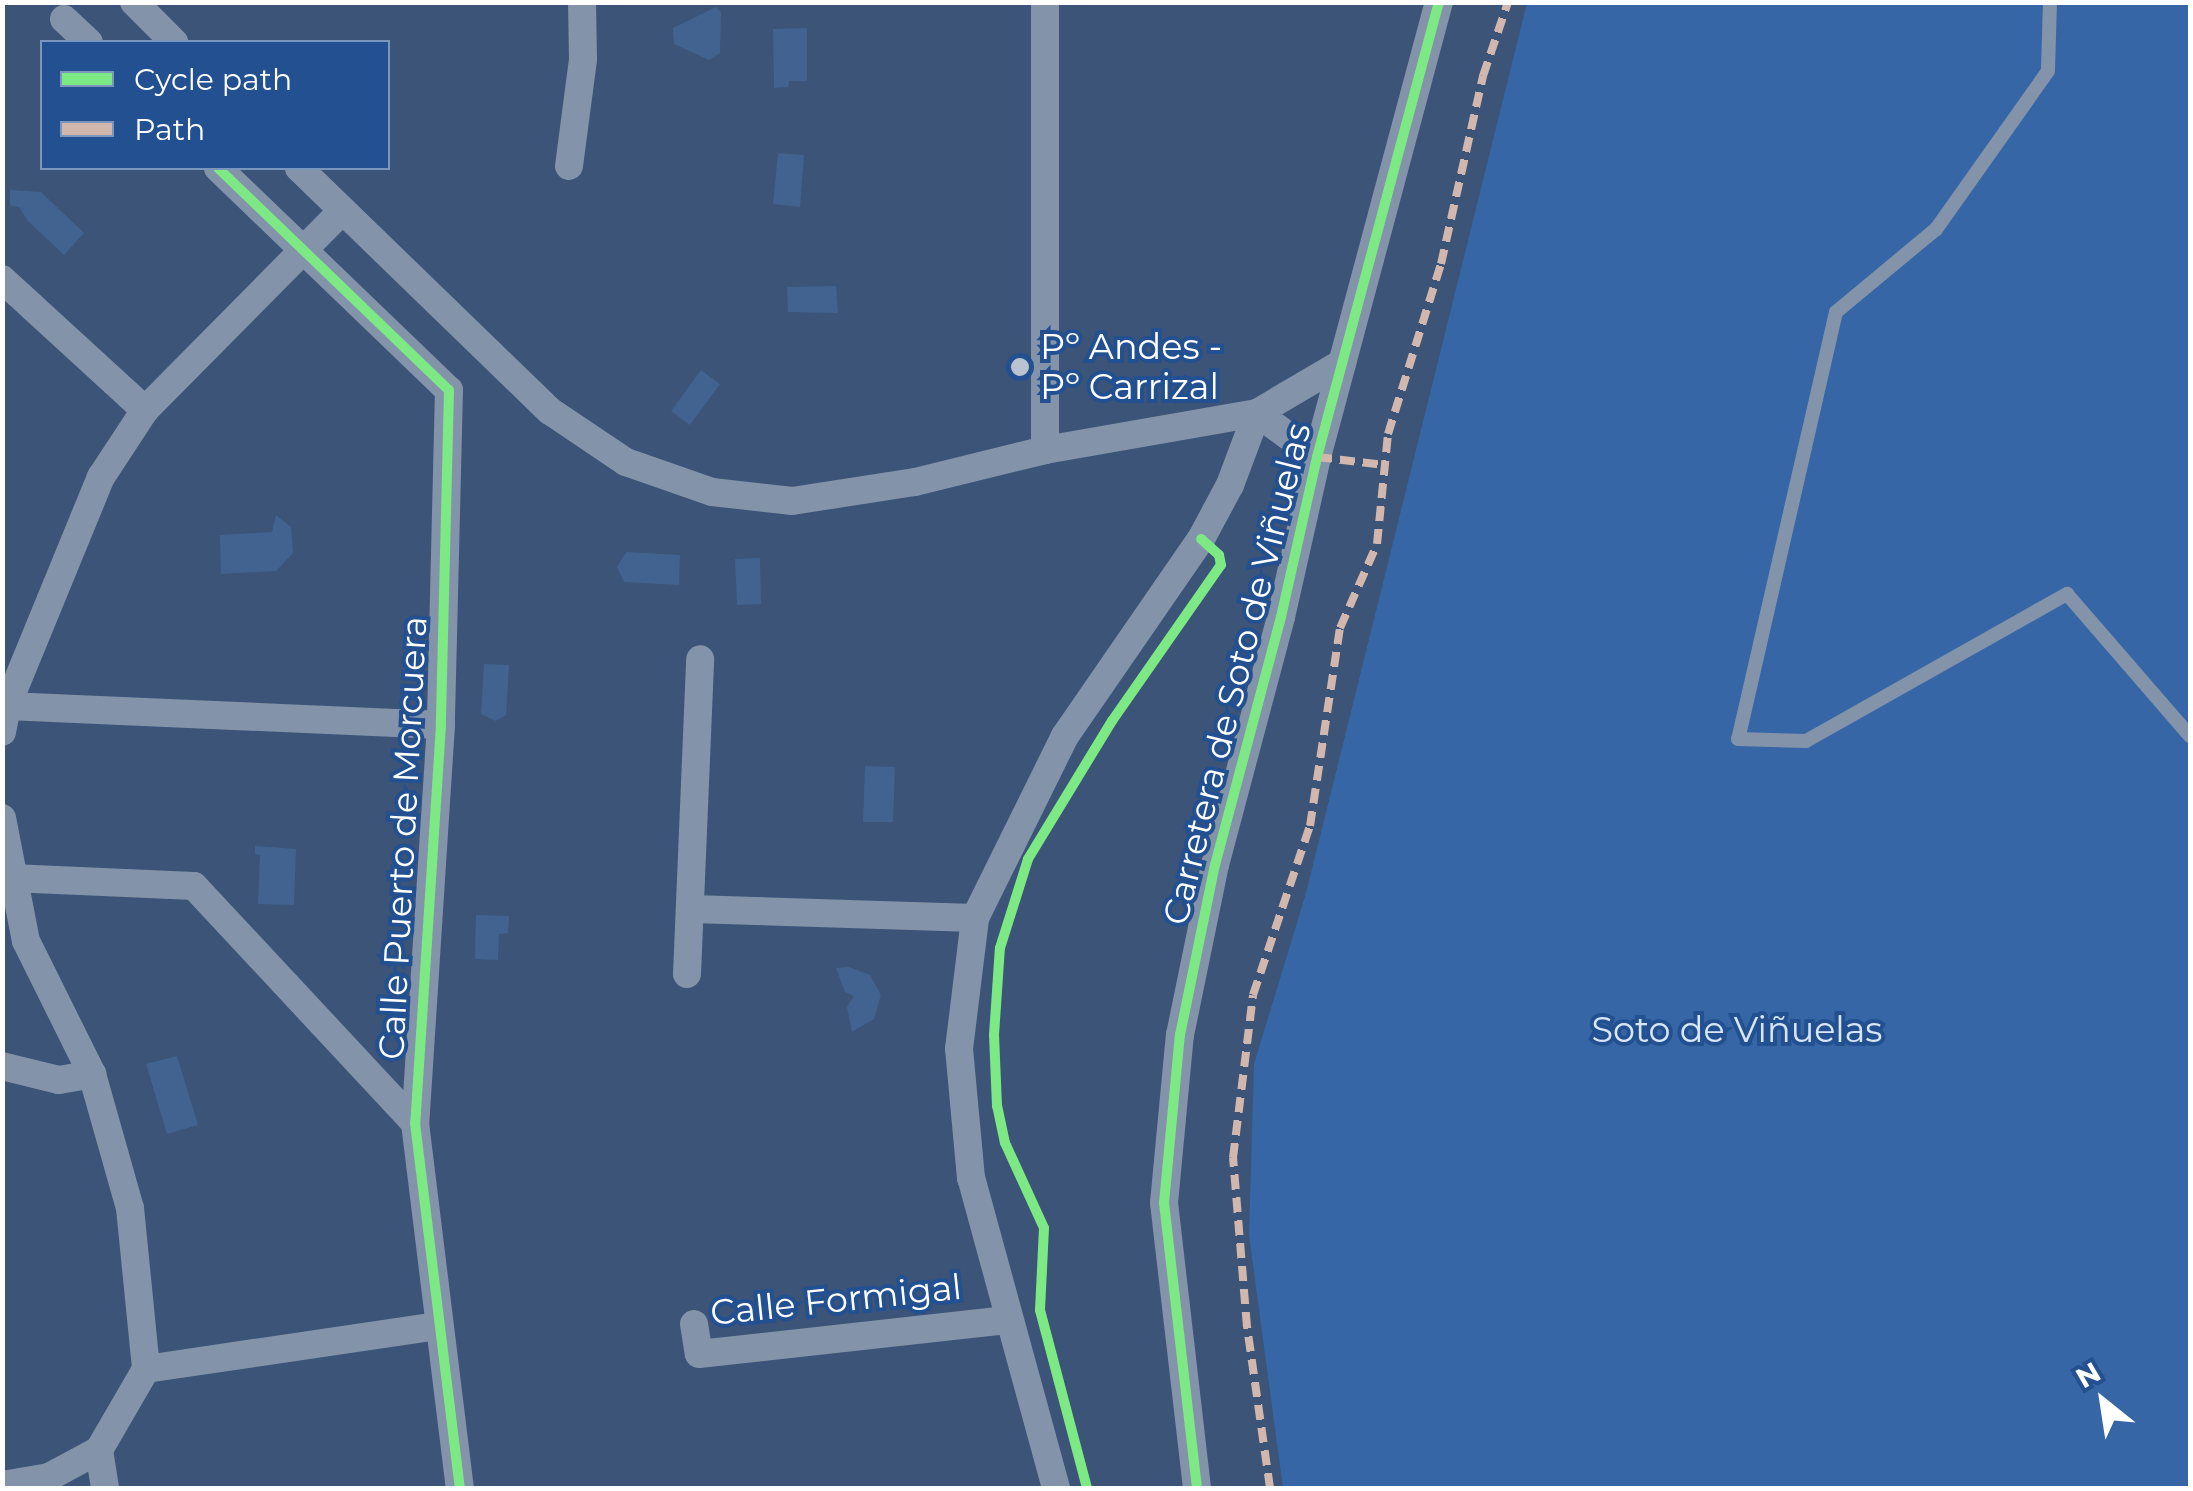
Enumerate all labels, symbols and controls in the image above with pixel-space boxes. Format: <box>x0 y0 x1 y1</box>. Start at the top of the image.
legend <box>40 40 390 170</box>
text: Cycle path <box>134 61 292 98</box>
text: Path <box>134 111 205 148</box>
place label: Pº Andes - Pº Carrizal <box>1040 326 1222 408</box>
marker: Pº Andes - Pº Carrizal <box>1009 356 1031 378</box>
street label: Carretera de Soto de Viñuelas <box>1154 419 1320 929</box>
street label: Calle Puerto de Morcuera <box>370 615 436 1061</box>
park label: Soto de Viñuelas <box>1592 1009 1882 1051</box>
street label: Calle Formigal <box>708 1266 964 1334</box>
north arrow <box>2053 1351 2153 1451</box>
text: N <box>2070 1355 2106 1395</box>

